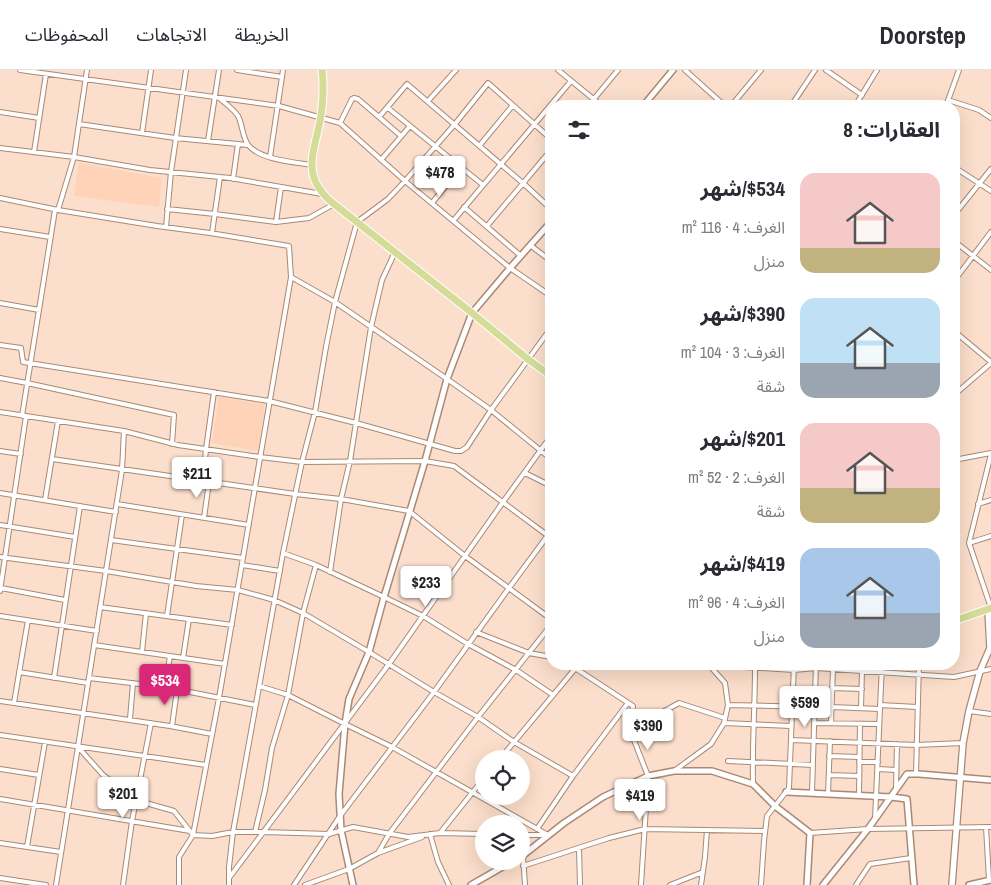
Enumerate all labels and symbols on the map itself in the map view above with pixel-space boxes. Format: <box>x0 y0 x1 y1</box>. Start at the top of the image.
pin: $478 <box>410 156 470 198</box>
pin: $211 <box>167 456 227 499</box>
pin: $233 <box>396 566 456 608</box>
pin: $534 <box>135 664 195 706</box>
pin: $599 <box>775 686 835 728</box>
pin: $390 <box>618 708 678 751</box>
pin: $201 <box>93 776 153 819</box>
pin: $419 <box>610 778 670 821</box>

